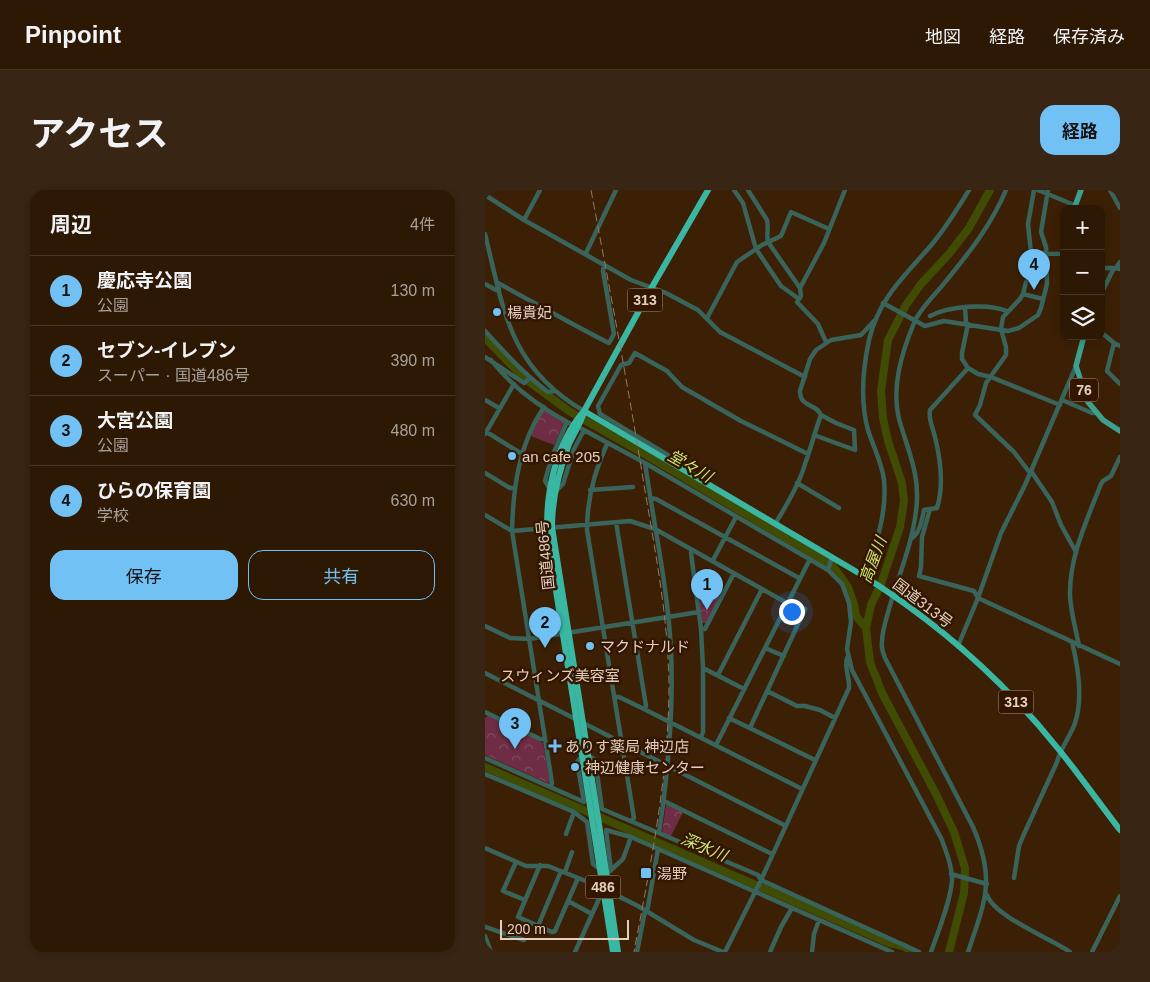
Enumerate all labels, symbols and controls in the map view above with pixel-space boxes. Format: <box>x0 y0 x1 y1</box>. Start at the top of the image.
text: Pinpoint <box>25 21 121 48</box>
text: 地図 <box>925 27 961 47</box>
text: 経路 <box>989 27 1025 47</box>
text: 保存済み <box>1053 27 1125 47</box>
button: 経路 <box>1040 105 1120 155</box>
text: アクセス <box>30 114 168 153</box>
map controls <box>1060 205 1105 340</box>
button: + <box>1060 205 1105 250</box>
text: 周辺 <box>50 213 92 236</box>
text: 4件 <box>410 216 435 233</box>
pin: 4 <box>1018 249 1050 290</box>
button: − <box>1060 250 1105 295</box>
text: 慶応寺公園 <box>97 270 192 291</box>
text: 1 <box>62 282 70 299</box>
text: 130 m <box>391 282 435 299</box>
road number: 313 <box>627 288 663 312</box>
button: layers <box>1060 295 1105 340</box>
text: 公園 <box>97 297 129 314</box>
place label: 楊貴妃 <box>507 304 552 321</box>
marker: 楊貴妃 <box>491 306 503 318</box>
text: セブン-イレブン <box>97 340 236 361</box>
text: 2 <box>62 352 70 369</box>
text: 390 m <box>391 352 435 369</box>
text: スーパー · 国道486号 <box>97 367 250 384</box>
road number: 76 <box>1070 378 1098 402</box>
text: 大宮公園 <box>97 410 173 431</box>
text: 3 <box>62 422 70 439</box>
text: 480 m <box>391 422 435 439</box>
text: 公園 <box>97 437 129 454</box>
water label: 堂々川 <box>665 447 717 486</box>
place label: an cafe 205 <box>522 448 600 465</box>
marker: an cafe 205 <box>506 450 518 462</box>
text: ひらの保育園 <box>97 480 211 501</box>
text: 4 <box>62 492 70 509</box>
text: 630 m <box>391 492 435 509</box>
text: 学校 <box>97 507 129 524</box>
street label: 国道486号 <box>533 519 557 591</box>
water label: 高屋川 <box>856 533 890 585</box>
button: 保存 <box>50 550 238 600</box>
button: 共有 <box>248 550 435 600</box>
pin: 1 <box>691 569 723 610</box>
street label: 国道313号 <box>890 575 956 631</box>
your location <box>779 599 805 625</box>
pin: 2 <box>529 607 561 648</box>
place label: マクドナルド <box>600 638 690 655</box>
marker: マクドナルド <box>584 640 596 652</box>
marker: スウィンズ美容室 <box>554 652 566 664</box>
place label: スウィンズ美容室 <box>500 667 620 684</box>
road number: 313 <box>999 691 1033 714</box>
pin: 3 <box>499 708 531 749</box>
place label: ありす薬局 神辺店 <box>565 738 689 755</box>
marker: ありす薬局 神辺店 <box>549 740 561 752</box>
place label: 神辺健康センター <box>585 759 705 776</box>
marker: 神辺健康センター <box>569 761 581 773</box>
water label: 深水川 <box>679 830 731 865</box>
place label: 湯野 <box>657 865 687 882</box>
marker: 湯野 <box>639 866 653 880</box>
road number: 486 <box>585 876 621 899</box>
scale bar <box>500 917 629 940</box>
text: 200 m <box>507 921 546 937</box>

